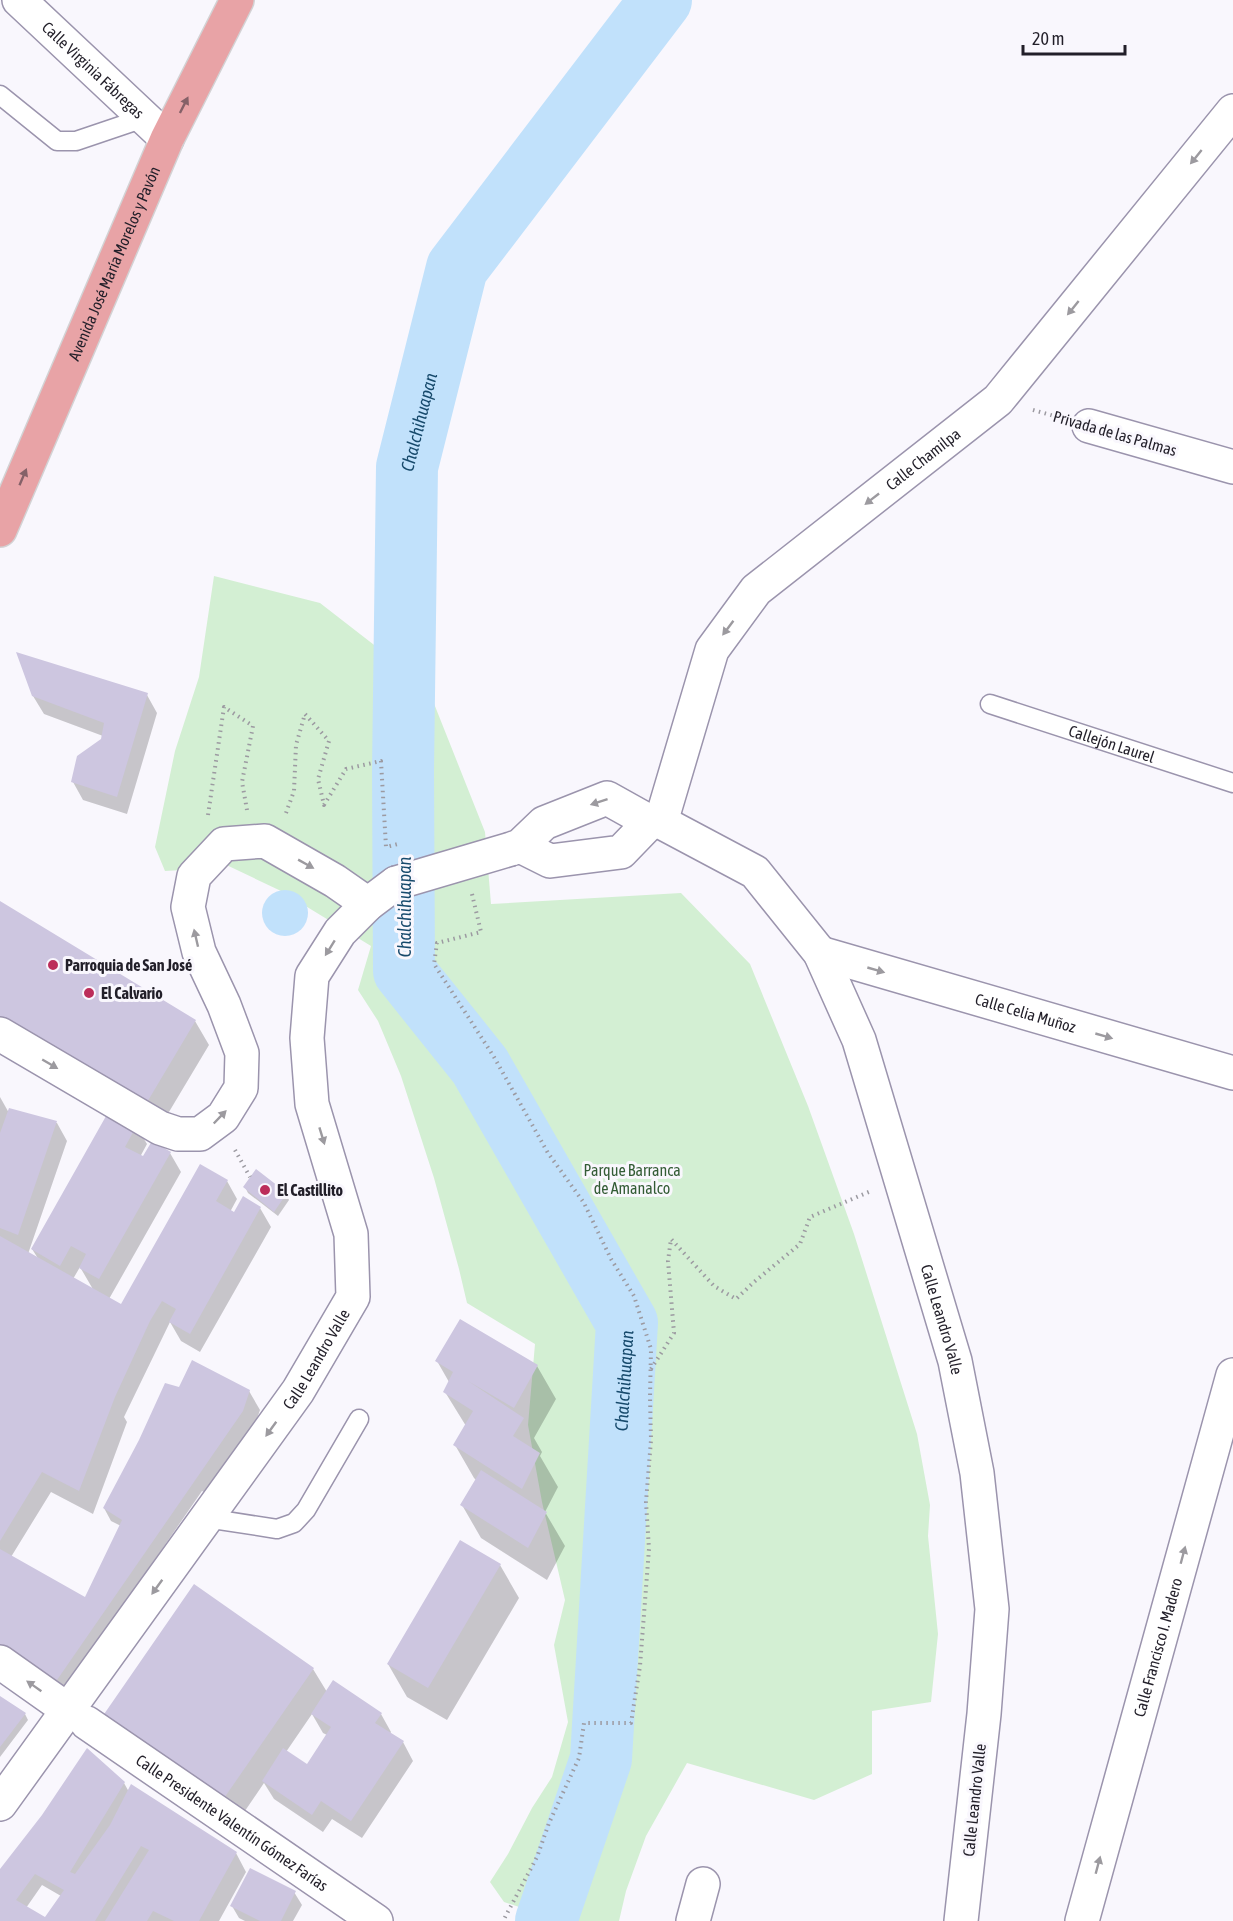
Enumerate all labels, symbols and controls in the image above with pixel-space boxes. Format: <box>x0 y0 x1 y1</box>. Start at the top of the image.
street label: Calle Virginia Fábregas <box>39 18 148 122</box>
scale bar <box>1023 18 1125 56</box>
text: 20 m <box>1032 28 1064 49</box>
one-way arrow <box>179 96 189 113</box>
one-way arrow <box>1190 149 1203 164</box>
street label: Avenida José María Morelos y Pavón <box>64 163 163 363</box>
one-way arrow <box>1067 300 1080 316</box>
water label: Chalchihuapan <box>396 370 441 473</box>
street label: Privada de las Palmas <box>1051 407 1179 459</box>
street label: Calle Chamilpa <box>882 424 964 494</box>
one-way arrow <box>18 467 28 485</box>
one-way arrow <box>864 493 880 506</box>
one-way arrow <box>722 621 734 636</box>
street label: Callejón Laurel <box>1067 721 1158 766</box>
one-way arrow <box>589 798 607 807</box>
water label: Chalchihuapan <box>394 856 415 957</box>
one-way arrow <box>297 859 314 869</box>
one-way arrow <box>190 929 200 947</box>
one-way arrow <box>325 940 336 956</box>
place label: Parroquia de San José <box>65 956 192 974</box>
marker: Parroquia de San José <box>46 958 60 972</box>
one-way arrow <box>867 966 885 975</box>
place label: El Calvario <box>101 984 163 1002</box>
marker: El Calvario <box>82 986 96 1000</box>
street label: Calle Celia Muñoz <box>973 990 1078 1036</box>
one-way arrow <box>1095 1032 1113 1041</box>
one-way arrow <box>42 1058 58 1069</box>
one-way arrow <box>213 1110 227 1125</box>
one-way arrow <box>318 1127 327 1145</box>
park label: Parque Barranca de Amanalco <box>583 1161 681 1197</box>
place label: El Castillito <box>277 1181 343 1199</box>
marker: El Castillito <box>258 1183 272 1197</box>
street label: Calle Leandro Valle <box>918 1262 966 1376</box>
street label: Calle Leandro Valle <box>279 1306 353 1413</box>
water label: Chalchihuapan <box>610 1330 637 1432</box>
one-way arrow <box>265 1421 277 1437</box>
one-way arrow <box>1179 1546 1189 1564</box>
street label: Calle Francisco I. Madero <box>1130 1576 1186 1719</box>
one-way arrow <box>151 1579 163 1595</box>
one-way arrow <box>27 1680 43 1692</box>
street label: Calle Leandro Valle <box>959 1743 989 1857</box>
street label: Calle Presidente Valentín Gómez Farías <box>133 1751 332 1895</box>
one-way arrow <box>1094 1855 1103 1873</box>

